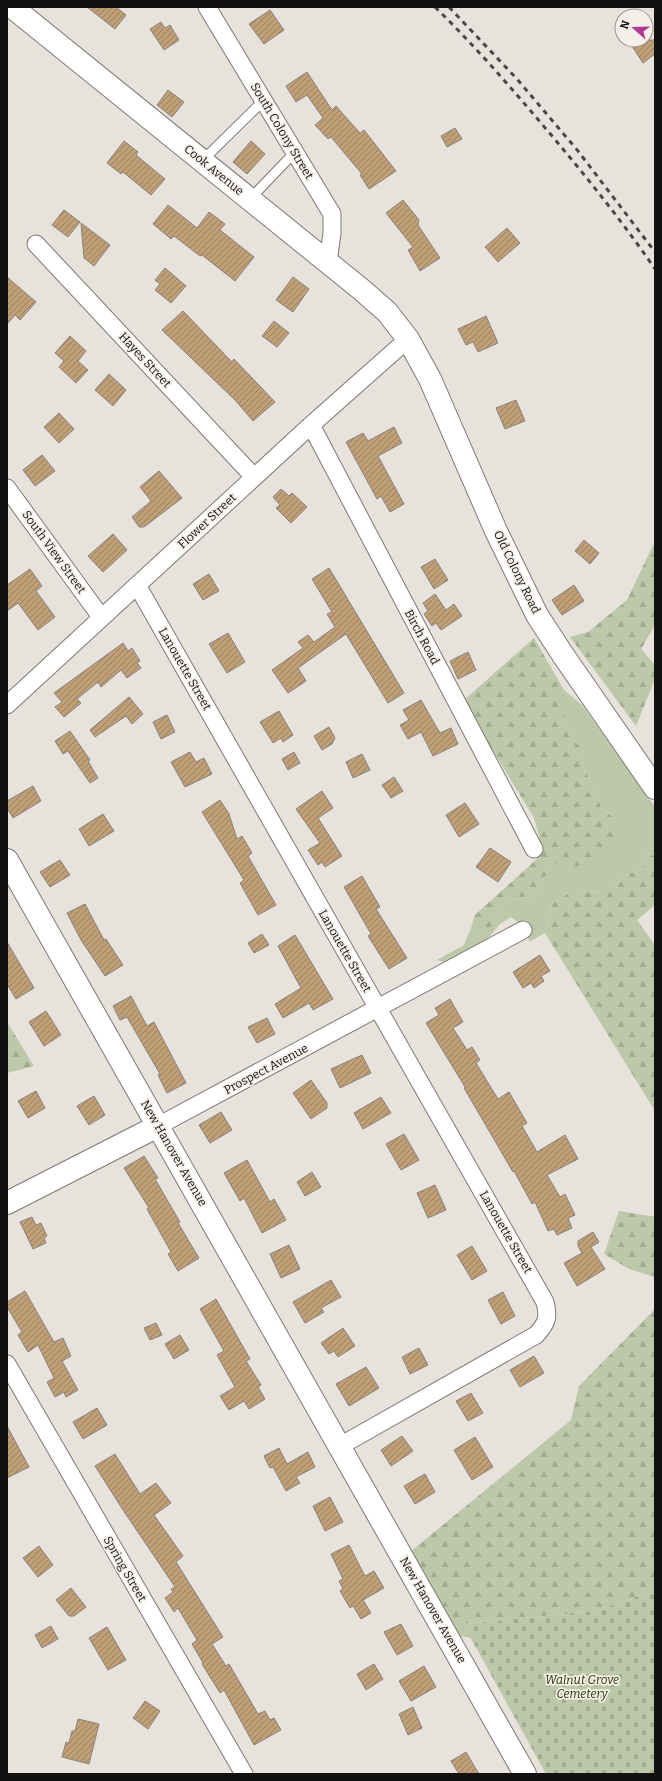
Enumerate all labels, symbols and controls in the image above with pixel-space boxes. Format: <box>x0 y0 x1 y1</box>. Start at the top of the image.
north arrow <box>614 8 654 48</box>
text: N <box>618 18 633 31</box>
street label: South Colony Street <box>248 80 317 182</box>
street label: Cook Avenue <box>181 142 247 198</box>
street label: Hayes Street <box>116 330 175 391</box>
street label: Flower Street <box>175 490 239 551</box>
street label: South View Street <box>19 508 89 597</box>
street label: Old Colony Road <box>491 528 543 616</box>
street label: Birch Road <box>402 607 442 667</box>
street label: Lanouette Street <box>156 625 215 713</box>
street label: Lanouette Street <box>316 907 375 995</box>
street label: Prospect Avenue <box>222 1041 310 1097</box>
street label: New Hanover Avenue <box>138 1097 210 1209</box>
street label: Lanouette Street <box>477 1188 536 1276</box>
street label: Spring Street <box>101 1534 150 1605</box>
street label: New Hanover Avenue <box>397 1554 469 1666</box>
park label: Walnut Grove Cemetery <box>545 1673 619 1701</box>

